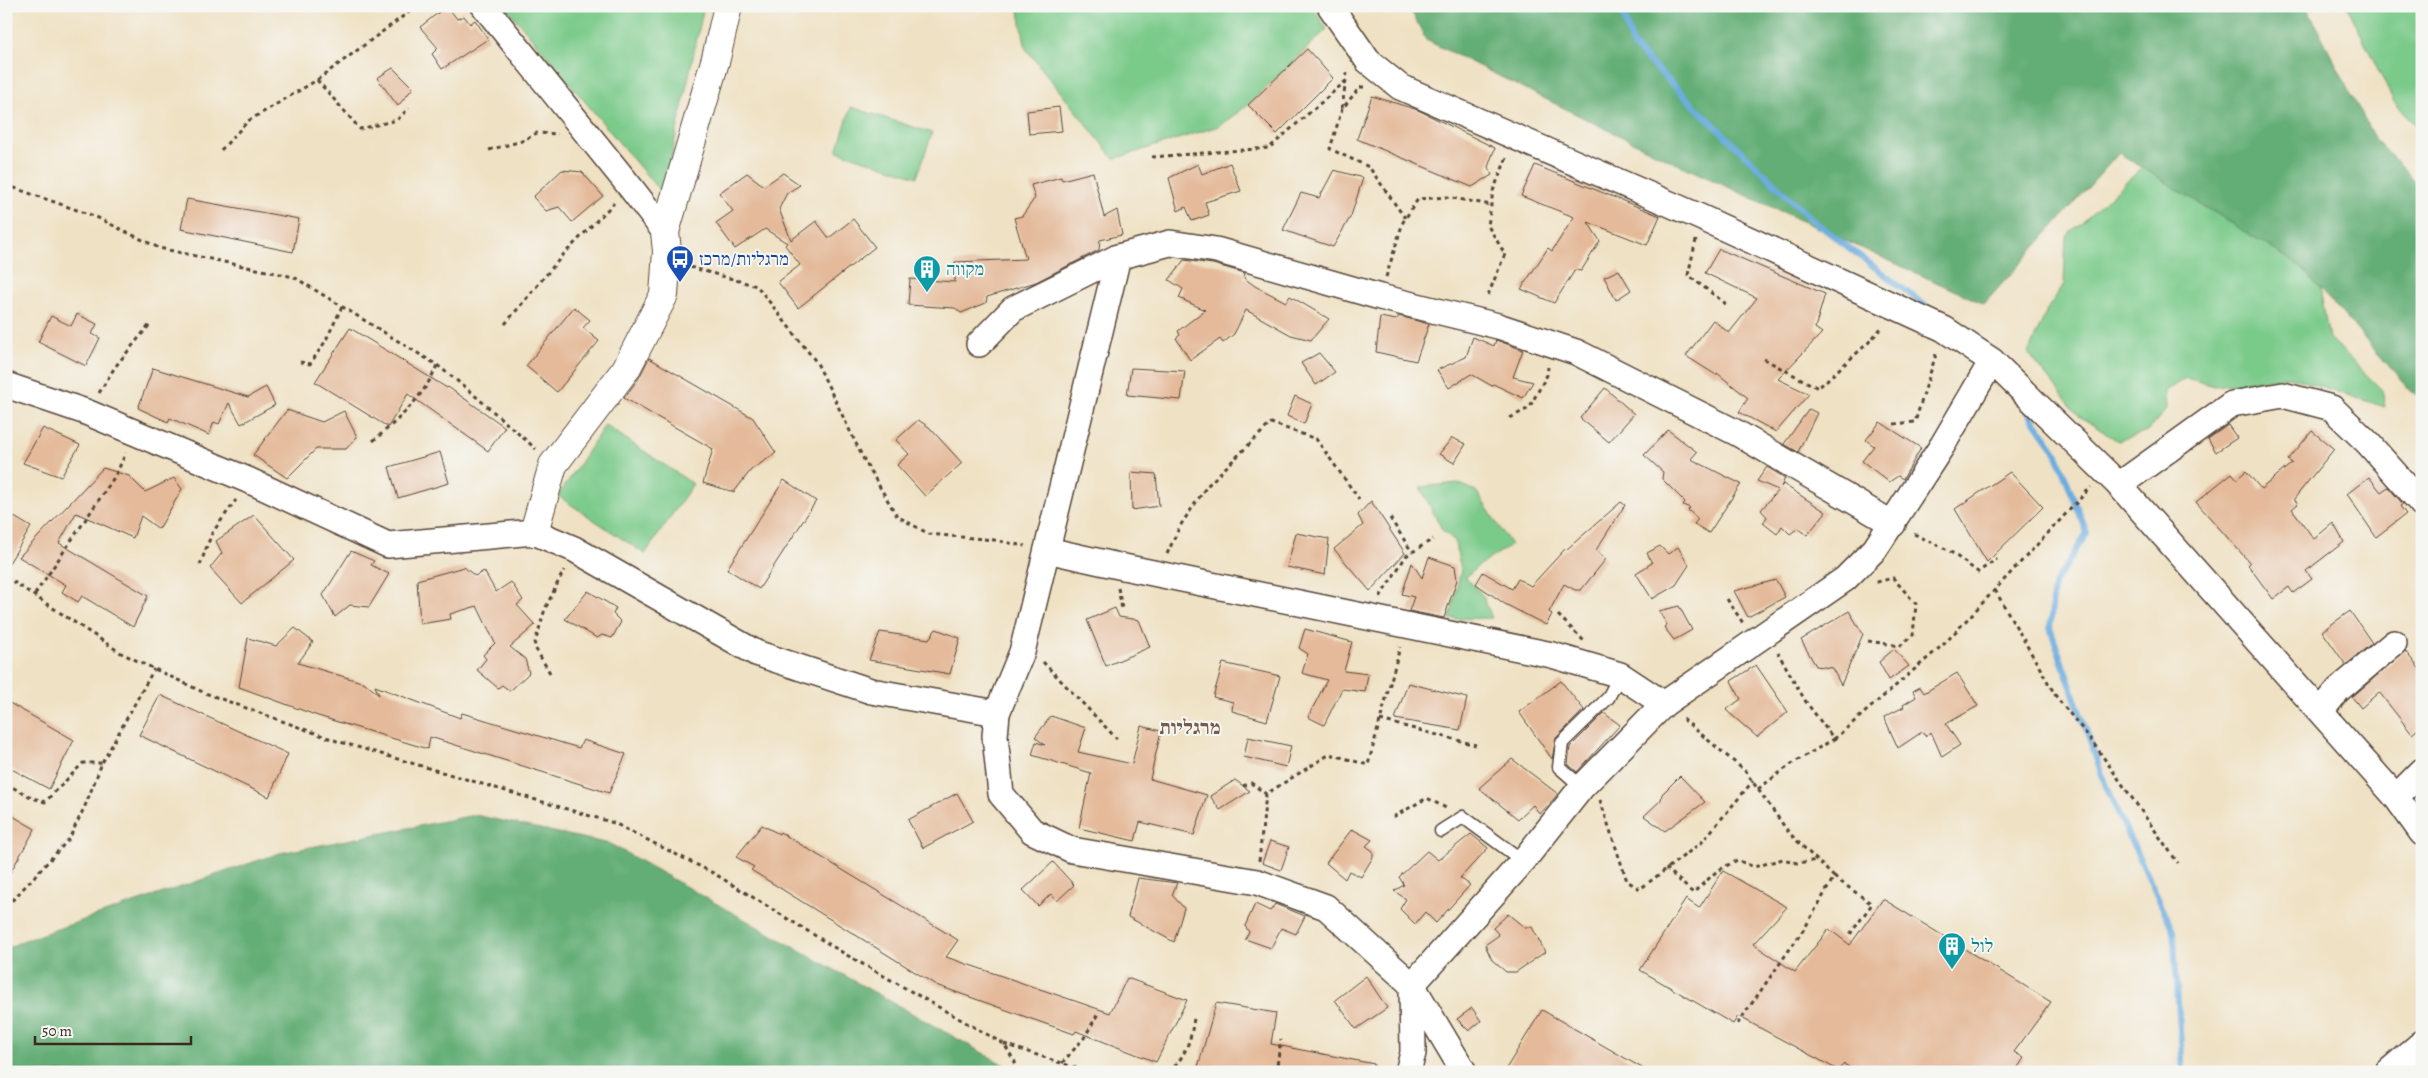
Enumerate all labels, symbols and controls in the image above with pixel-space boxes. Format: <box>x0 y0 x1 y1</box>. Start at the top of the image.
bus stop icon: מרגליות/מרכז <box>665 244 695 283</box>
place label: מרגליות/מרכז <box>699 247 789 271</box>
building icon: מקווה <box>912 254 942 293</box>
place label: מקווה <box>946 257 984 281</box>
district label: מרגליות <box>1159 714 1221 741</box>
building icon: לול <box>1937 931 1967 970</box>
place label: לול <box>1971 934 1993 958</box>
scale bar <box>35 1013 191 1045</box>
text: 50 m <box>42 1021 72 1041</box>

